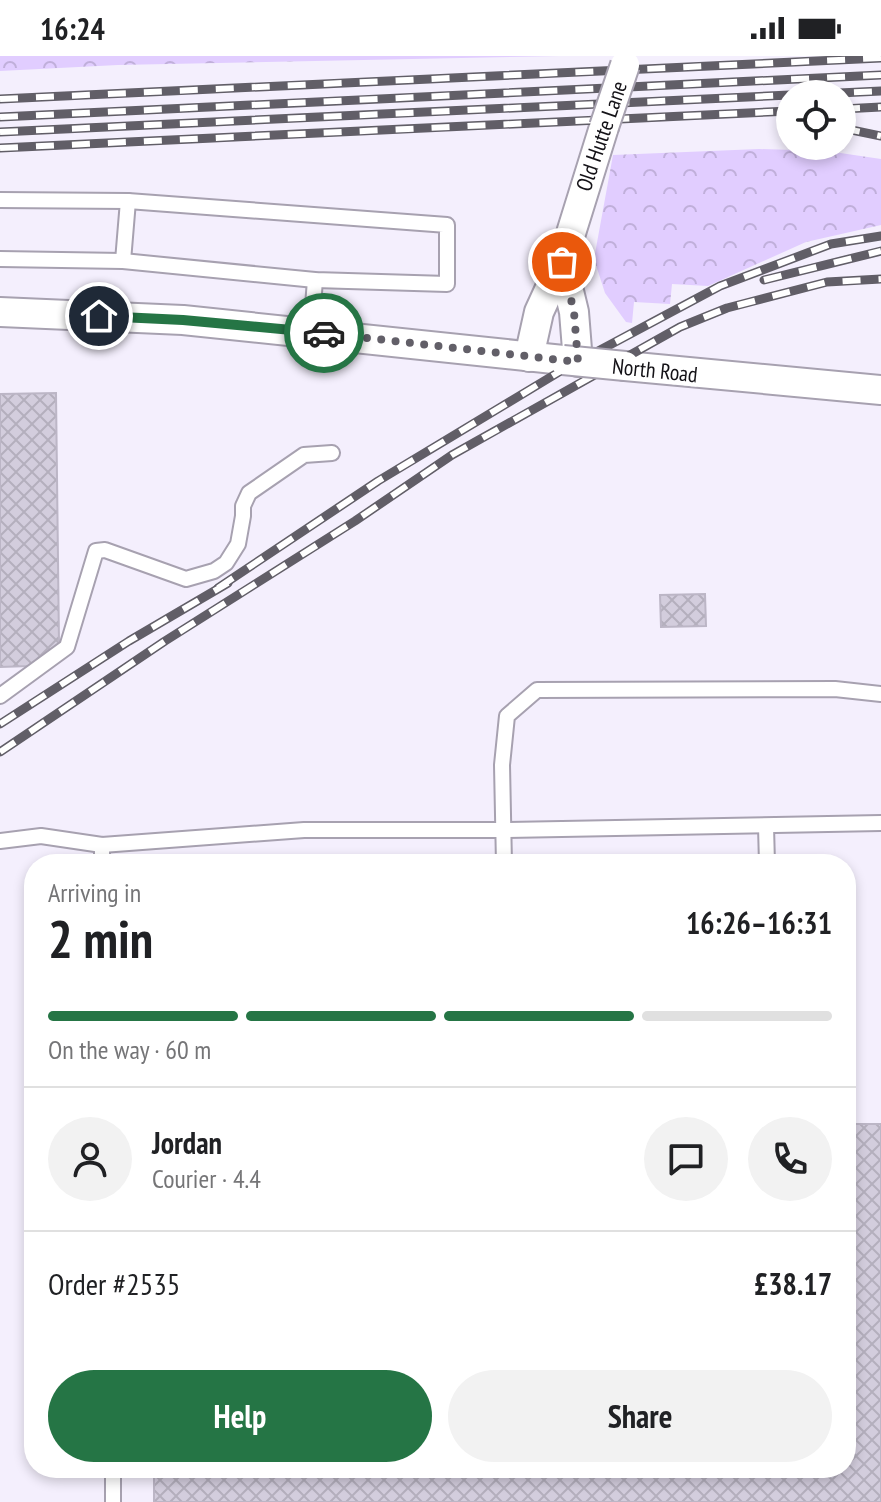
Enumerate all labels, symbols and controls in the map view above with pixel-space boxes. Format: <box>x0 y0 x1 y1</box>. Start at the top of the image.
text: 16:24 <box>40 9 105 48</box>
street label: Old Hutte Lane <box>569 77 633 195</box>
map controls <box>776 80 856 160</box>
button: locate <box>776 80 856 160</box>
pin <box>528 228 596 296</box>
icon: bag <box>540 240 584 284</box>
pin <box>65 282 133 350</box>
courier <box>284 293 364 373</box>
icon: home <box>77 294 121 338</box>
icon: car <box>302 311 346 355</box>
street label: North Road <box>611 352 699 388</box>
text: Arriving in <box>48 876 141 909</box>
text: 16:26–16:31 <box>686 903 832 942</box>
text: 2 min <box>48 905 153 972</box>
text: On the way · 60 m <box>48 1033 211 1066</box>
button: person <box>48 1117 132 1201</box>
button: chat <box>644 1117 728 1201</box>
button: phone <box>748 1117 832 1201</box>
text: Jordan <box>152 1123 222 1162</box>
text: Courier · 4.4 <box>152 1162 261 1195</box>
text: Order #2535 <box>48 1264 180 1303</box>
text: £38.17 <box>754 1264 832 1303</box>
button: Help <box>48 1370 432 1462</box>
button: Share <box>448 1370 832 1462</box>

